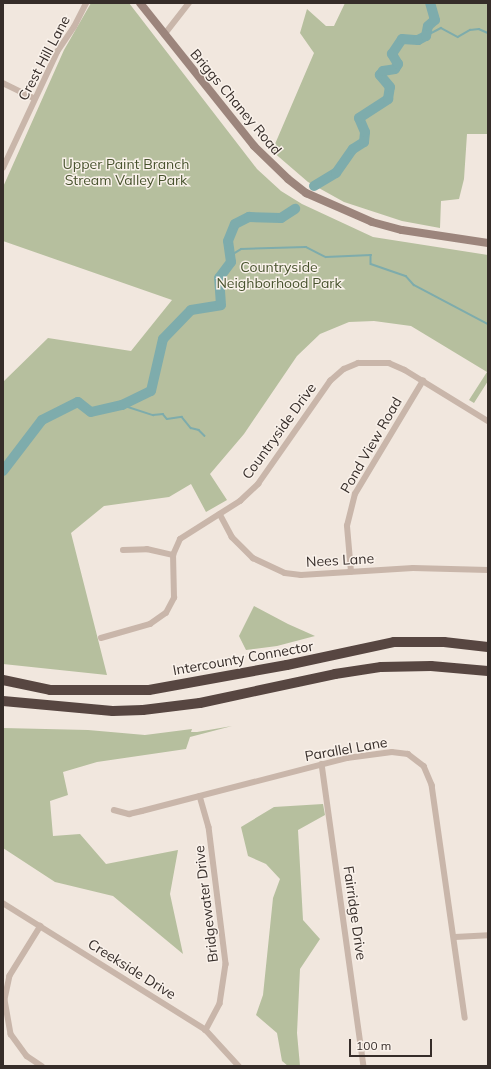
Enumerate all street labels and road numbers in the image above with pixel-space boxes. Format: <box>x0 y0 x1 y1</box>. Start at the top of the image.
street label: Crest Hill Lane <box>15 13 73 103</box>
street label: Briggs Chaney Road <box>187 46 285 158</box>
street label: Countryside Drive <box>238 380 320 482</box>
street label: Pond View Road <box>337 394 405 496</box>
street label: Nees Lane <box>306 550 374 570</box>
street label: Intercounty Connector <box>171 637 315 679</box>
street label: Parallel Lane <box>303 733 389 765</box>
street label: Bridgewater Drive <box>190 845 222 963</box>
street label: Fairridge Drive <box>340 865 370 961</box>
street label: Creekside Drive <box>85 935 179 1003</box>

